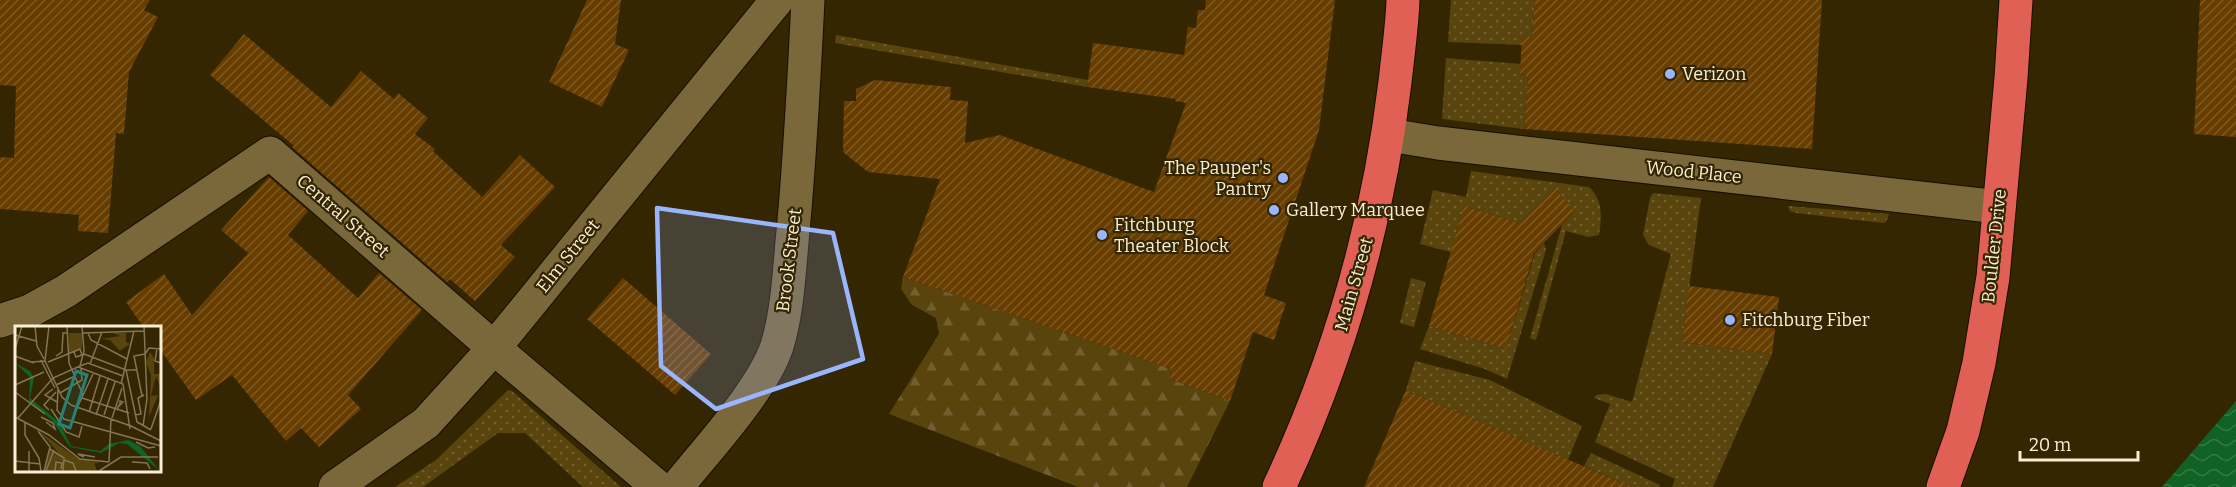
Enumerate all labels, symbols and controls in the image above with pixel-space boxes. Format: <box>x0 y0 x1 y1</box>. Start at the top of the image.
place label: Verizon <box>1682 63 1747 85</box>
marker: Verizon <box>1663 67 1677 81</box>
street label: Wood Place <box>1645 156 1743 188</box>
place label: The Pauper's Pantry <box>1164 157 1271 200</box>
street label: Central Street <box>292 170 394 263</box>
marker: The Pauper's Pantry <box>1276 171 1290 185</box>
street label: Boulder Drive <box>1977 188 2011 304</box>
place label: Gallery Marquee <box>1286 199 1425 221</box>
marker: Gallery Marquee <box>1267 203 1281 217</box>
street label: Brook Street <box>772 207 806 313</box>
place label: Fitchburg Theater Block <box>1114 214 1230 257</box>
street label: Elm Street <box>532 215 605 297</box>
marker: Fitchburg Theater Block <box>1095 228 1109 242</box>
street label: Main Street <box>1330 234 1378 334</box>
place label: Fitchburg Fiber <box>1742 309 1870 331</box>
marker: Fitchburg Fiber <box>1723 313 1737 327</box>
inset map <box>15 326 160 472</box>
scale bar <box>2020 424 2138 462</box>
text: 20 m <box>2029 434 2071 456</box>

